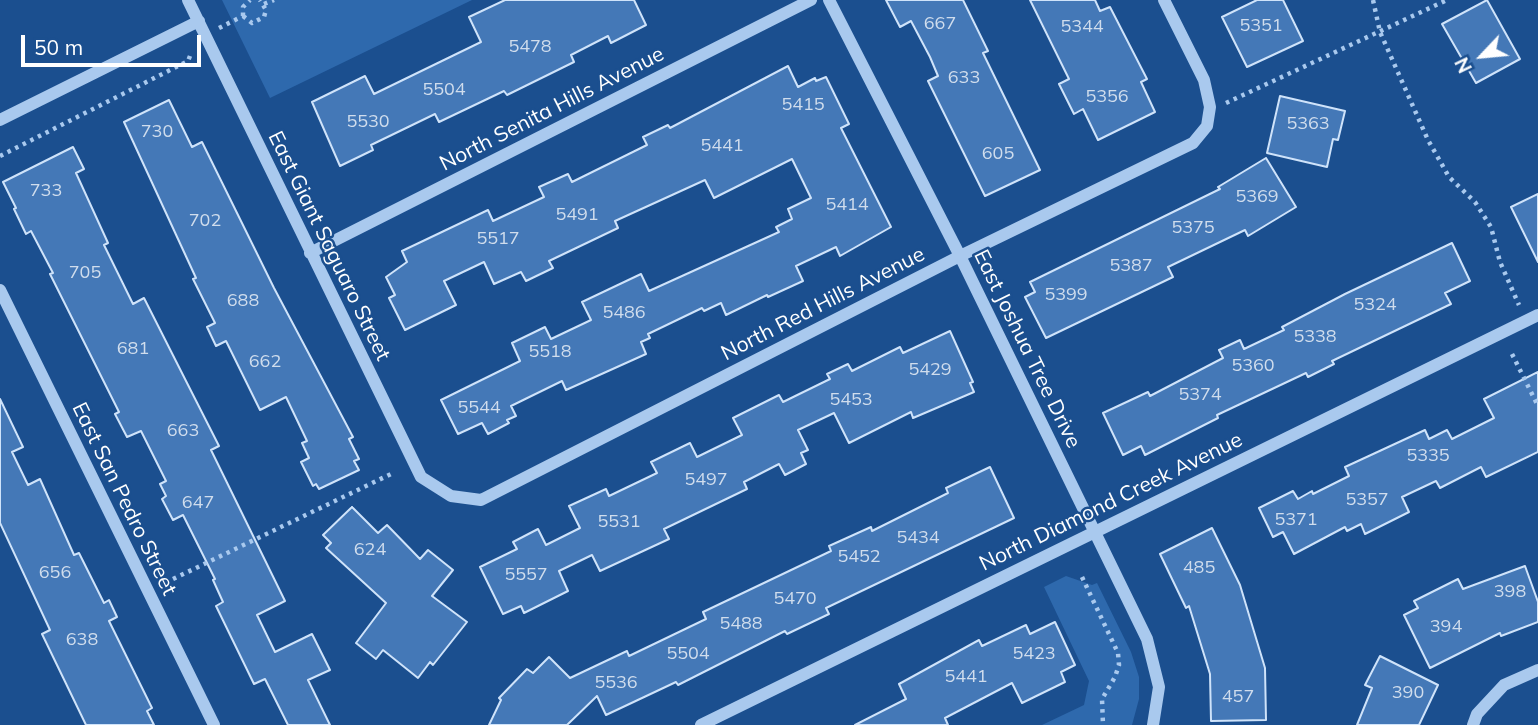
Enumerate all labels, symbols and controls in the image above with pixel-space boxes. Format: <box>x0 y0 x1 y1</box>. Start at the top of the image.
house number: 667 <box>924 13 956 35</box>
house number: 5351 <box>1239 15 1283 37</box>
house number: 5344 <box>1060 16 1104 38</box>
scale bar <box>24 21 205 65</box>
north arrow <box>1447 21 1517 91</box>
text: 50 m <box>34 34 83 60</box>
house number: 5478 <box>508 36 552 58</box>
street label: North Senita Hills Avenue <box>436 41 668 177</box>
text: N <box>1449 53 1477 77</box>
house number: 633 <box>948 67 980 89</box>
house number: 5504 <box>422 79 466 101</box>
house number: 5356 <box>1085 86 1129 108</box>
house number: 5415 <box>781 94 825 116</box>
house number: 5530 <box>346 111 390 133</box>
house number: 5363 <box>1286 113 1330 135</box>
house number: 730 <box>141 121 173 143</box>
street label: East Giant Saguaro Street <box>262 127 396 365</box>
house number: 5441 <box>700 135 744 157</box>
house number: 605 <box>982 143 1014 165</box>
house number: 733 <box>30 180 62 202</box>
house number: 5369 <box>1235 186 1279 208</box>
house number: 5414 <box>825 194 869 216</box>
house number: 5491 <box>555 204 599 226</box>
house number: 702 <box>189 210 221 232</box>
house number: 5375 <box>1171 217 1215 239</box>
house number: 5517 <box>476 228 520 250</box>
street label: North Red Hills Avenue <box>717 242 929 366</box>
street label: East Joshua Tree Drive <box>968 246 1086 452</box>
house number: 5387 <box>1109 255 1153 277</box>
house number: 705 <box>69 262 101 284</box>
house number: 5399 <box>1044 284 1088 306</box>
house number: 688 <box>227 290 259 312</box>
house number: 5324 <box>1353 294 1397 316</box>
house number: 5486 <box>602 302 646 324</box>
house number: 5338 <box>1293 326 1337 348</box>
house number: 681 <box>117 338 149 360</box>
house number: 5518 <box>528 341 572 363</box>
house number: 662 <box>249 351 281 373</box>
house number: 5360 <box>1231 355 1275 377</box>
house number: 5429 <box>908 359 952 381</box>
house number: 5374 <box>1178 384 1222 406</box>
house number: 5453 <box>829 389 873 411</box>
house number: 5544 <box>457 397 501 419</box>
street label: East San Pedro Street <box>66 398 182 600</box>
house number: 663 <box>167 420 199 442</box>
street label: North Diamond Creek Avenue <box>975 427 1247 577</box>
house number: 5335 <box>1406 445 1450 467</box>
house number: 5497 <box>684 469 728 491</box>
house number: 5357 <box>1345 489 1389 511</box>
house number: 647 <box>182 492 214 514</box>
house number: 5371 <box>1274 509 1318 531</box>
house number: 5531 <box>597 511 641 533</box>
house number: 5434 <box>896 527 940 549</box>
house number: 624 <box>354 539 386 561</box>
house number: 5452 <box>837 546 881 568</box>
house number: 485 <box>1183 557 1215 579</box>
house number: 656 <box>39 562 71 584</box>
house number: 5557 <box>504 564 548 586</box>
house number: 398 <box>1494 581 1526 603</box>
house number: 5470 <box>773 588 817 610</box>
house number: 5488 <box>719 613 763 635</box>
house number: 394 <box>1430 616 1462 638</box>
house number: 638 <box>66 629 98 651</box>
house number: 5504 <box>666 643 710 665</box>
house number: 5423 <box>1012 643 1056 665</box>
house number: 5441 <box>944 666 988 688</box>
house number: 5536 <box>594 672 638 694</box>
house number: 390 <box>1392 682 1424 704</box>
house number: 457 <box>1222 686 1254 708</box>

